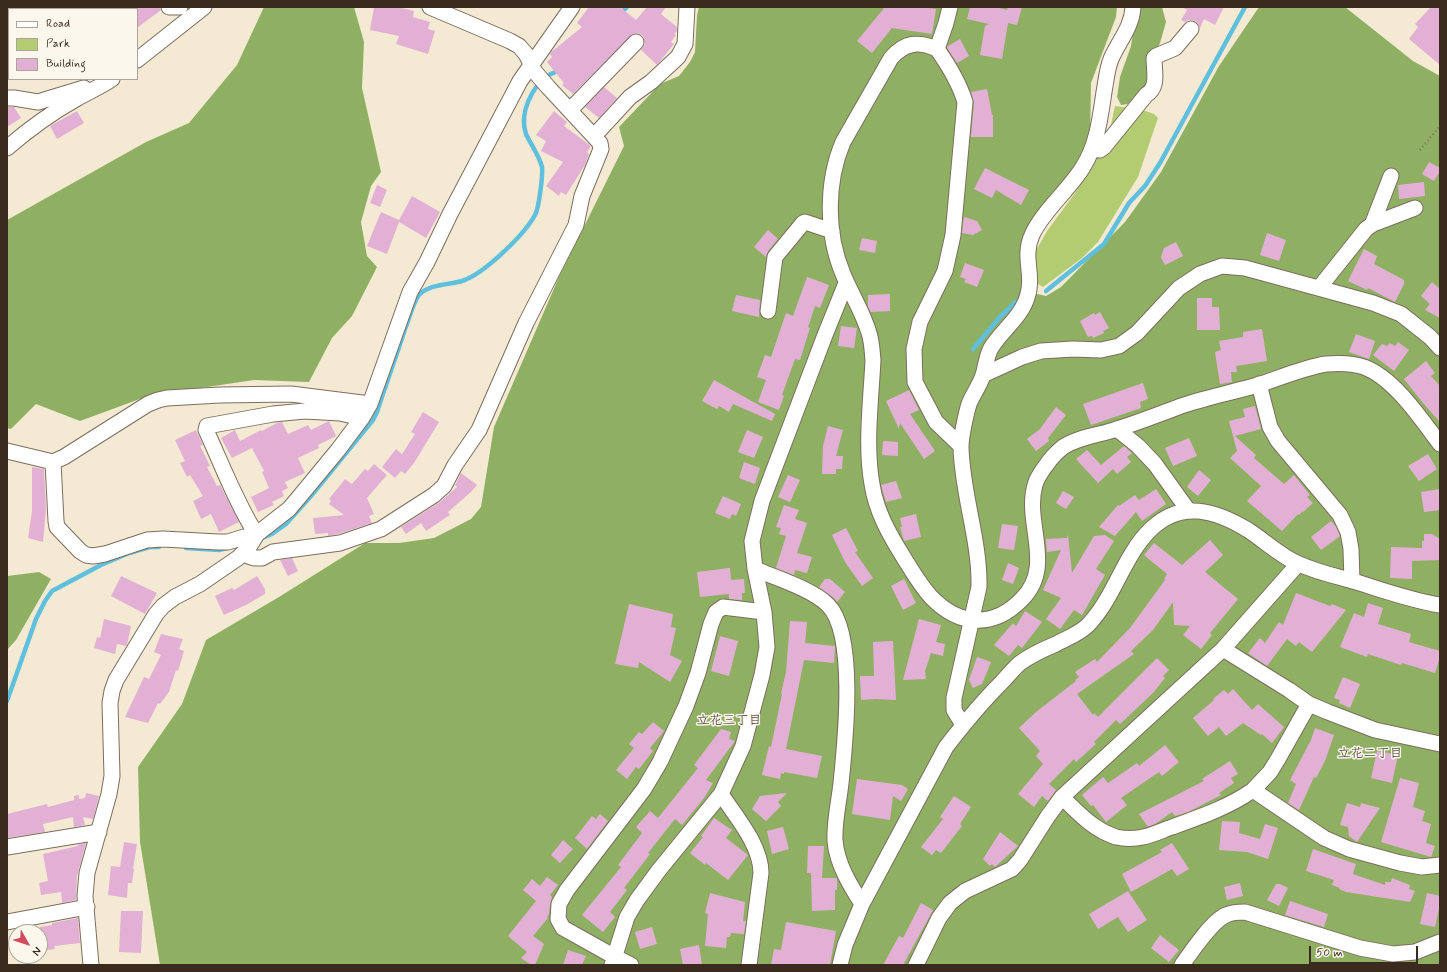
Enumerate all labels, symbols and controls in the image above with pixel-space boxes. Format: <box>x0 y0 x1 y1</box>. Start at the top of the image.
legend <box>8 8 138 80</box>
text: Road <box>46 16 70 32</box>
text: Park <box>46 36 70 52</box>
text: Building <box>46 56 86 72</box>
district label: 立花三丁目 <box>697 713 761 729</box>
district label: 立花二丁目 <box>1338 746 1402 762</box>
north arrow <box>8 924 48 964</box>
scale bar <box>1311 938 1420 964</box>
text: N <box>29 944 44 958</box>
text: 50 m <box>1316 945 1343 961</box>

